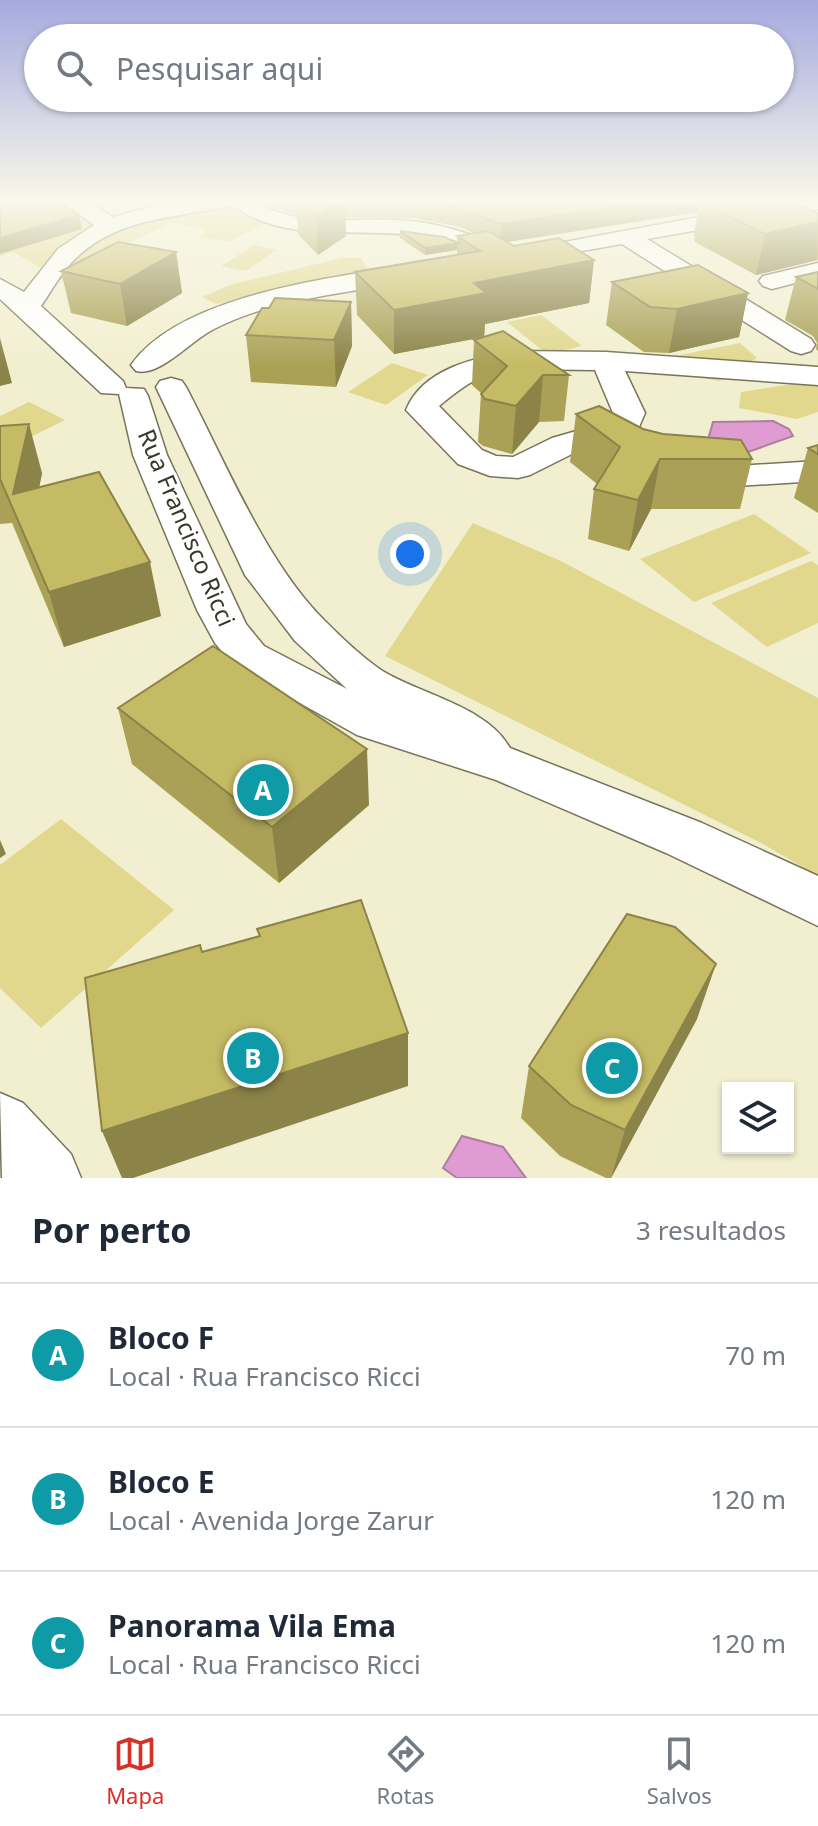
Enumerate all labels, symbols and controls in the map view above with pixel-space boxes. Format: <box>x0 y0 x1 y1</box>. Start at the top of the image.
search box <box>24 24 794 112</box>
icon: search <box>52 46 96 90</box>
text: Pesquisar aqui <box>116 48 323 89</box>
street label: Rua Francisco Ricci <box>131 424 244 631</box>
your location <box>390 534 430 574</box>
pin: A <box>237 760 289 820</box>
pin: B <box>227 1028 279 1088</box>
pin: C <box>586 1038 638 1098</box>
map controls <box>722 1082 794 1154</box>
button: layers <box>722 1082 794 1154</box>
text: Por perto <box>32 1207 191 1253</box>
text: 3 resultados <box>636 1212 786 1248</box>
text: Bloco F <box>108 1317 214 1358</box>
text: A <box>49 1337 67 1373</box>
text: 70 m <box>725 1337 786 1373</box>
text: Local · Rua Francisco Ricci <box>108 1358 421 1394</box>
text: Bloco E <box>108 1461 214 1502</box>
text: B <box>49 1481 67 1517</box>
text: 120 m <box>710 1481 786 1517</box>
text: Local · Avenida Jorge Zarur <box>108 1502 434 1538</box>
text: Panorama Vila Ema <box>108 1605 396 1646</box>
text: C <box>50 1625 66 1661</box>
text: 120 m <box>710 1625 786 1661</box>
text: Local · Rua Francisco Ricci <box>108 1646 421 1682</box>
tab: Mapa <box>106 1732 164 1810</box>
tab: Rotas <box>377 1732 434 1810</box>
tab: Salvos <box>647 1732 712 1810</box>

